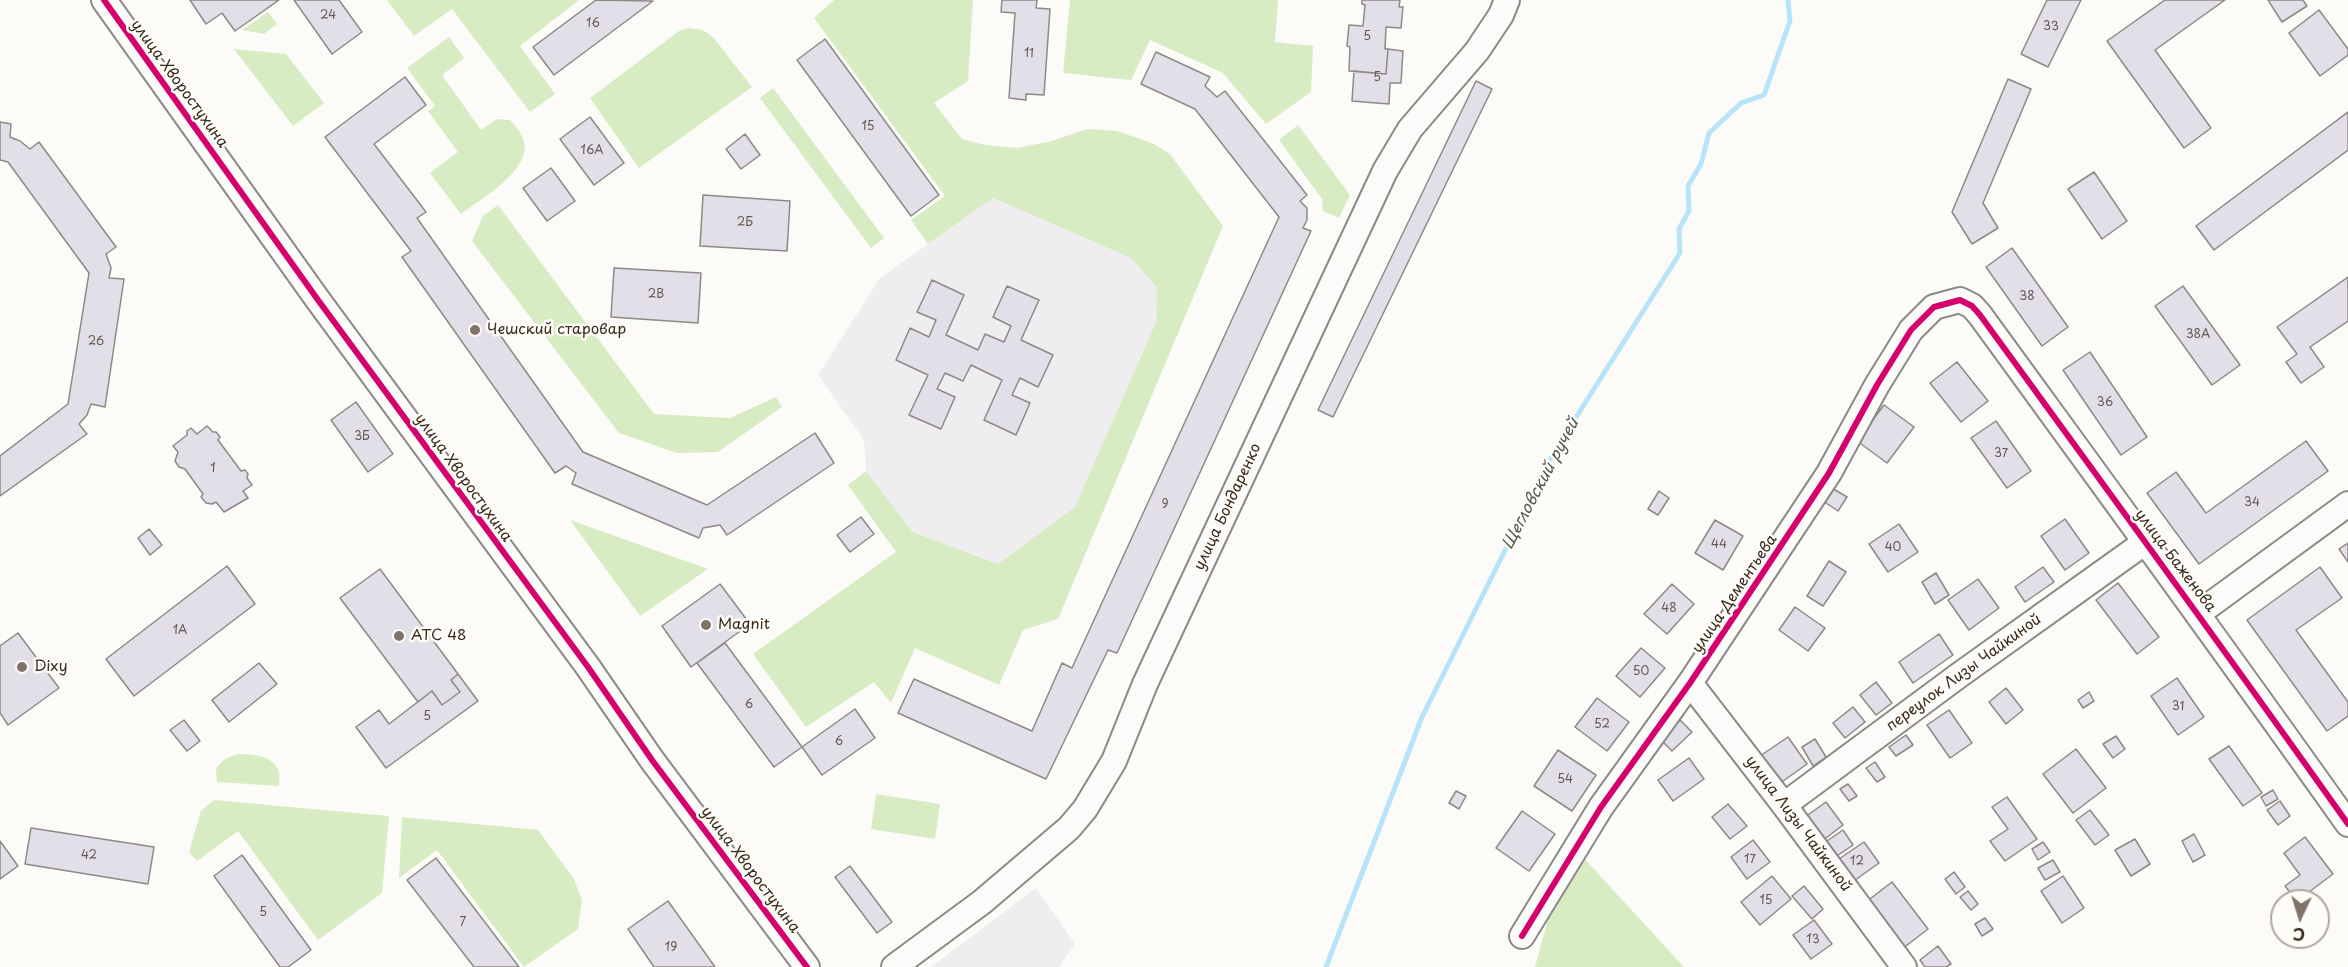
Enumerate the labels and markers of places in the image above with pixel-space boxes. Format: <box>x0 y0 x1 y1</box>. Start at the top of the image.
place label: Чешский старовар <box>487 321 626 339</box>
marker: Чешский старовар <box>468 323 482 337</box>
place label: Magnit <box>718 616 770 634</box>
marker: Magnit <box>699 618 713 632</box>
place label: АТС 48 <box>411 627 466 645</box>
marker: АТС 48 <box>392 629 406 643</box>
place label: Dixy <box>34 658 67 676</box>
marker: Dixy <box>15 660 29 674</box>

